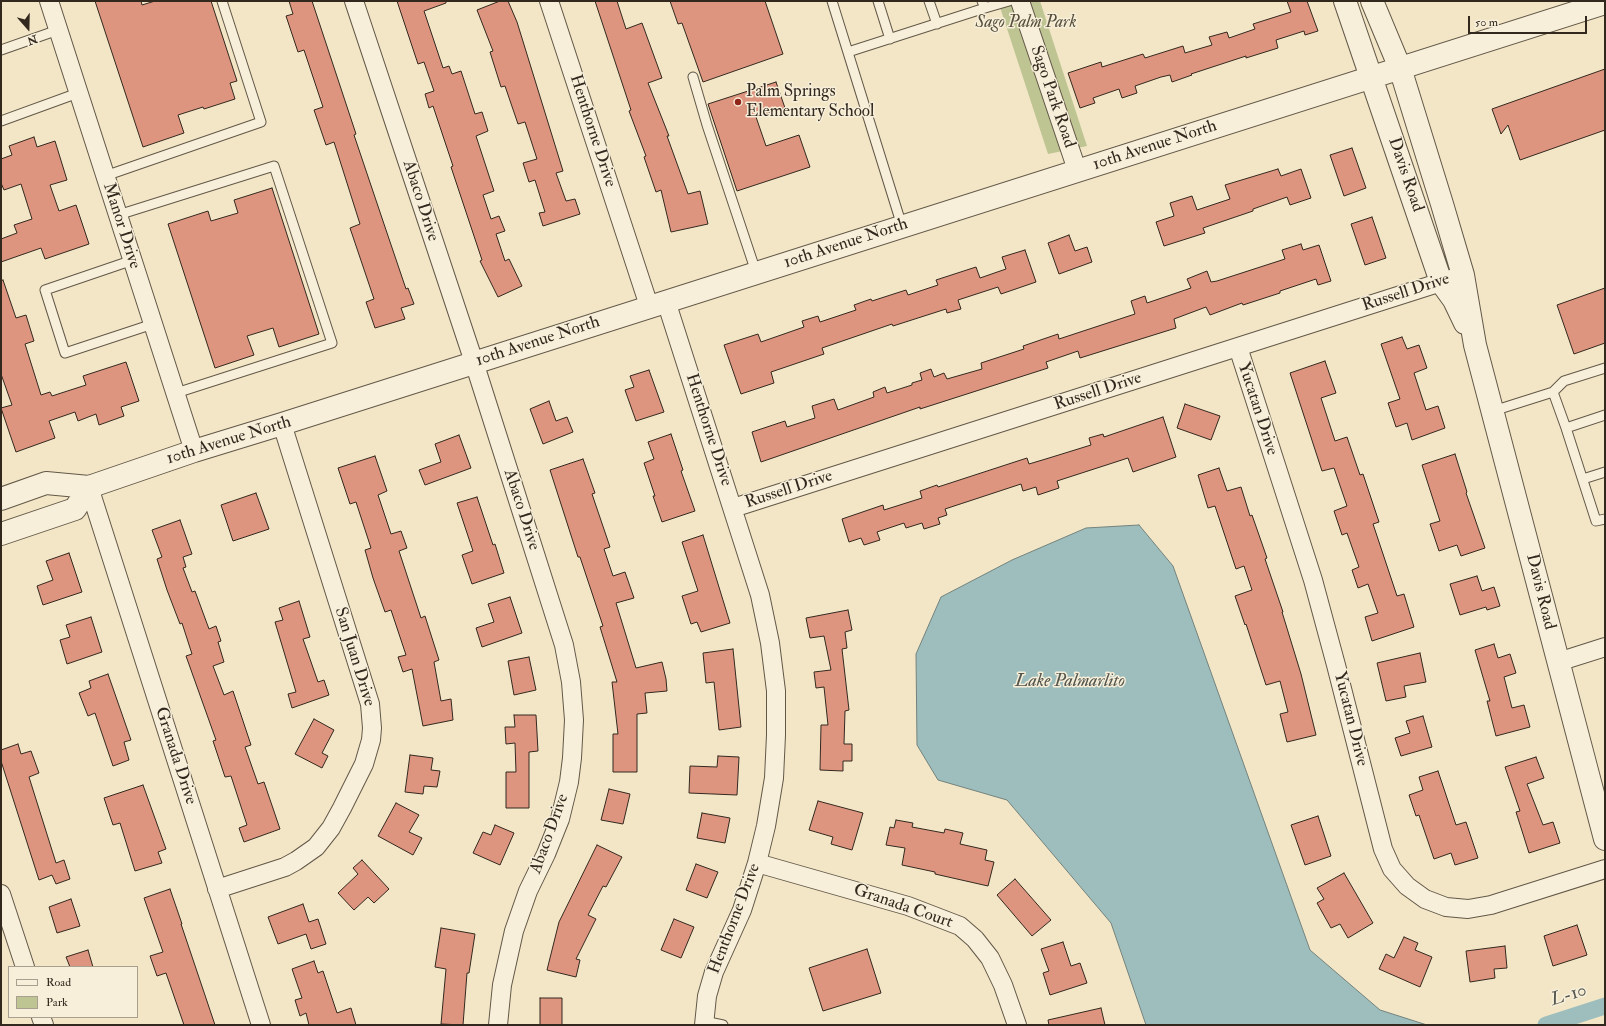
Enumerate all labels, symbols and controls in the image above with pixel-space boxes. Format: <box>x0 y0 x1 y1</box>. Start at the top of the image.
north arrow <box>8 8 48 48</box>
scale bar <box>1470 8 1589 34</box>
park label: Sago Palm Park <box>976 13 1076 33</box>
text: 50 m <box>1475 15 1498 30</box>
text: N <box>25 32 39 48</box>
street label: Sago Park Road <box>1025 43 1079 151</box>
street label: Henthorne Drive <box>564 72 620 190</box>
place label: Palm Springs Elementary School <box>746 82 874 122</box>
marker: Palm Springs Elementary School <box>733 97 743 107</box>
street label: 10th Avenue North <box>1090 116 1220 176</box>
street label: Davis Road <box>1383 135 1427 215</box>
street label: Abaco Drive <box>397 158 443 244</box>
street label: Manor Drive <box>98 180 144 272</box>
street label: 10th Avenue North <box>781 214 911 274</box>
street label: Russell Drive <box>1360 269 1452 317</box>
street label: 10th Avenue North <box>473 312 603 372</box>
street label: Yucatan Drive <box>1232 360 1282 458</box>
street label: Russell Drive <box>1052 368 1144 416</box>
street label: Henthorne Drive <box>680 371 736 489</box>
street label: 10th Avenue North <box>164 412 294 470</box>
street label: Russell Drive <box>743 466 835 514</box>
street label: Abaco Drive <box>498 467 544 553</box>
street label: Davis Road <box>1521 552 1559 632</box>
street label: San Juan Drive <box>329 605 379 709</box>
street label: Yucatan Drive <box>1328 670 1372 768</box>
water label: Lake Palmarlito <box>1015 671 1125 693</box>
street label: Granada Drive <box>150 705 200 807</box>
street label: Abaco Drive <box>526 791 574 877</box>
street label: Henthorne Drive <box>705 861 765 977</box>
street label: Granada Court <box>851 880 955 934</box>
legend <box>8 966 138 1018</box>
text: Road <box>46 975 71 990</box>
water label: L-10 <box>1548 980 1590 1012</box>
text: Park <box>46 995 68 1010</box>

